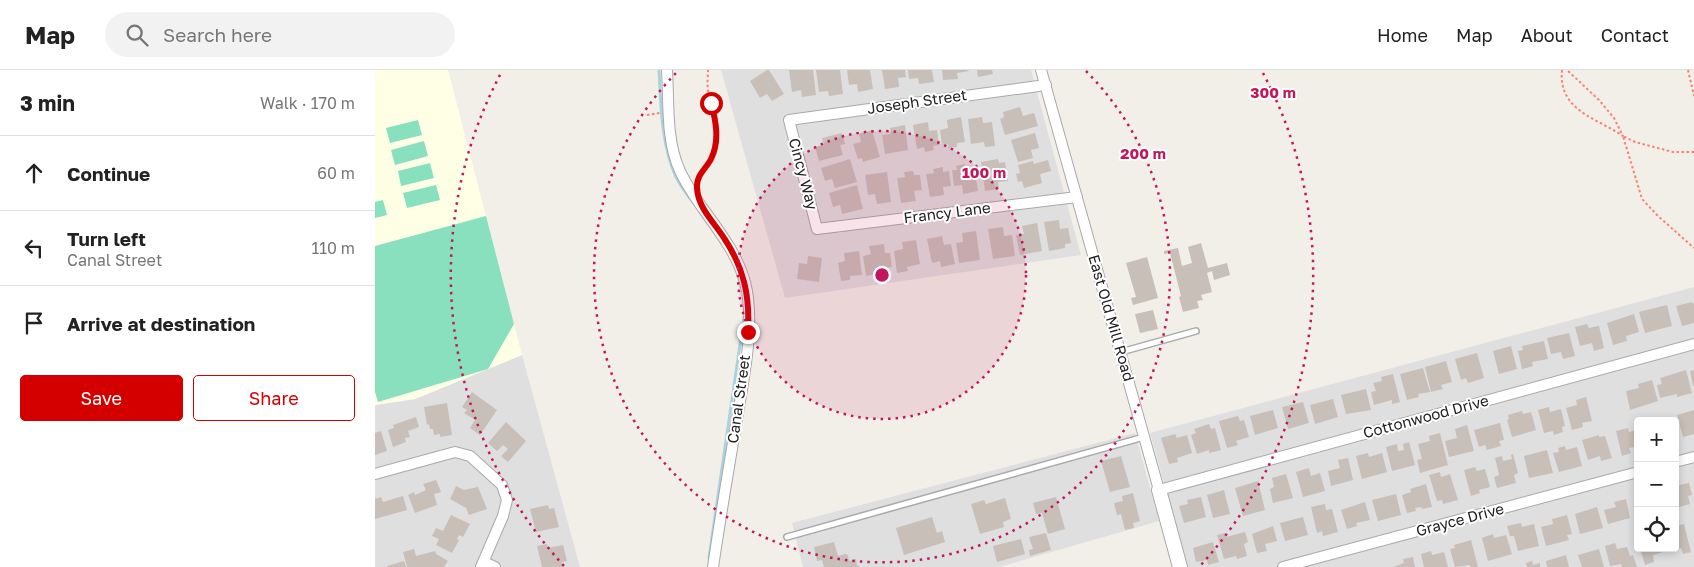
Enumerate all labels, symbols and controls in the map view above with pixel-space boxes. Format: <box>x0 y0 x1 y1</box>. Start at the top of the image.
search box <box>105 12 455 57</box>
text: Map <box>25 20 75 49</box>
icon: search <box>123 21 151 49</box>
text: Search here <box>163 23 272 46</box>
text: Home <box>1377 24 1428 46</box>
text: Map <box>1456 24 1493 46</box>
text: About <box>1521 24 1573 46</box>
text: Contact <box>1601 24 1669 46</box>
text: 300 m <box>1250 83 1296 101</box>
street label: Joseph Street <box>866 85 968 117</box>
text: 3 min <box>20 90 75 116</box>
route start <box>700 92 723 115</box>
text: Walk · 170 m <box>260 93 355 113</box>
street label: Cincy Way <box>786 136 822 212</box>
text: 200 m <box>1120 144 1166 162</box>
icon: ahead <box>20 159 48 187</box>
text: Continue <box>67 162 150 185</box>
text: 60 m <box>317 163 355 183</box>
text: 100 m <box>962 163 1006 181</box>
street label: Francy Lane <box>902 198 992 226</box>
text: Turn left <box>67 227 146 250</box>
icon: left <box>20 234 48 262</box>
text: 110 m <box>311 238 355 258</box>
text: Canal Street <box>67 250 162 270</box>
street label: East Old Mill Road <box>1085 252 1139 383</box>
centre of rings <box>873 266 891 284</box>
icon: arrive <box>20 309 48 337</box>
text: Arrive at destination <box>67 312 255 335</box>
route end <box>737 321 760 344</box>
street label: Canal Street <box>723 353 753 444</box>
button: Save <box>20 375 183 421</box>
button: Share <box>193 375 355 421</box>
street label: Cottonwood Drive <box>1361 391 1491 441</box>
map controls <box>1634 417 1679 552</box>
button: + <box>1634 417 1679 462</box>
button: − <box>1634 462 1679 507</box>
street label: Grayce Drive <box>1414 499 1506 539</box>
button: locate <box>1634 507 1679 552</box>

